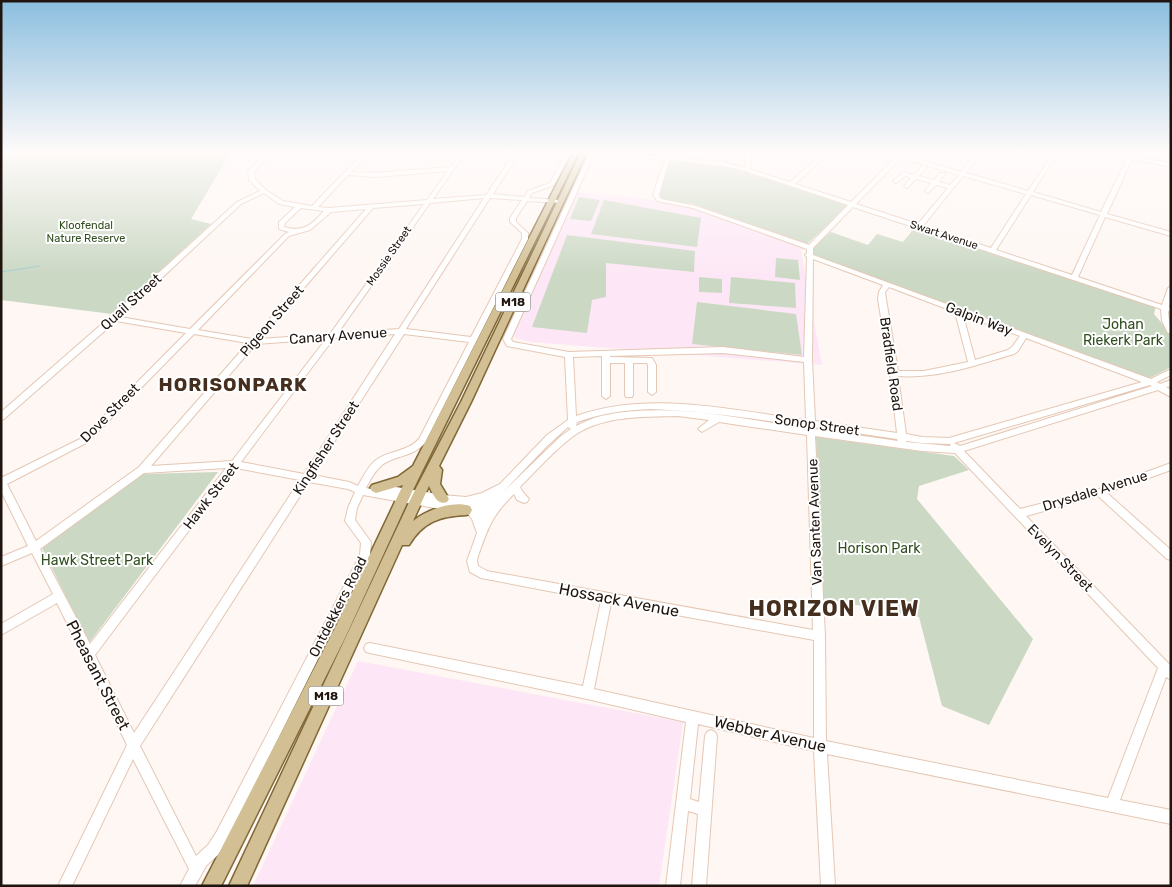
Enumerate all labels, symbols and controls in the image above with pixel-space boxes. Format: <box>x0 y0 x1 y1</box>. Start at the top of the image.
street label: Swart Avenue <box>908 218 980 252</box>
park label: Kloofendal Nature Reserve <box>47 219 125 245</box>
street label: Mossie Street <box>364 223 415 288</box>
street label: Quail Street <box>97 270 165 334</box>
street label: Pigeon Street <box>236 281 308 360</box>
road number: M18 <box>496 292 530 312</box>
street label: Galpin Way <box>943 298 1015 340</box>
street label: Bradfield Road <box>876 316 906 412</box>
park label: Johan Riekerk Park <box>1083 316 1164 349</box>
street label: Canary Avenue <box>289 324 388 348</box>
district label: HORISONPARK <box>158 373 308 396</box>
street label: Dove Street <box>77 380 143 446</box>
street label: Kingfisher Street <box>289 397 363 498</box>
street label: Sonop Street <box>773 411 861 439</box>
street label: Van Santen Avenue <box>804 458 826 586</box>
street label: Hawk Street <box>180 459 243 533</box>
street label: Drysdale Avenue <box>1040 467 1150 515</box>
street label: Evelyn Street <box>1024 521 1097 596</box>
park label: Horison Park <box>838 540 921 557</box>
park label: Hawk Street Park <box>41 552 154 569</box>
street label: Ontdekkers Road <box>305 554 371 660</box>
street label: Hossack Avenue <box>557 579 681 621</box>
district label: HORIZON VIEW <box>749 595 919 622</box>
street label: Pheasant Street <box>62 617 134 733</box>
road number: M18 <box>308 686 344 706</box>
street label: Webber Avenue <box>712 712 828 756</box>

